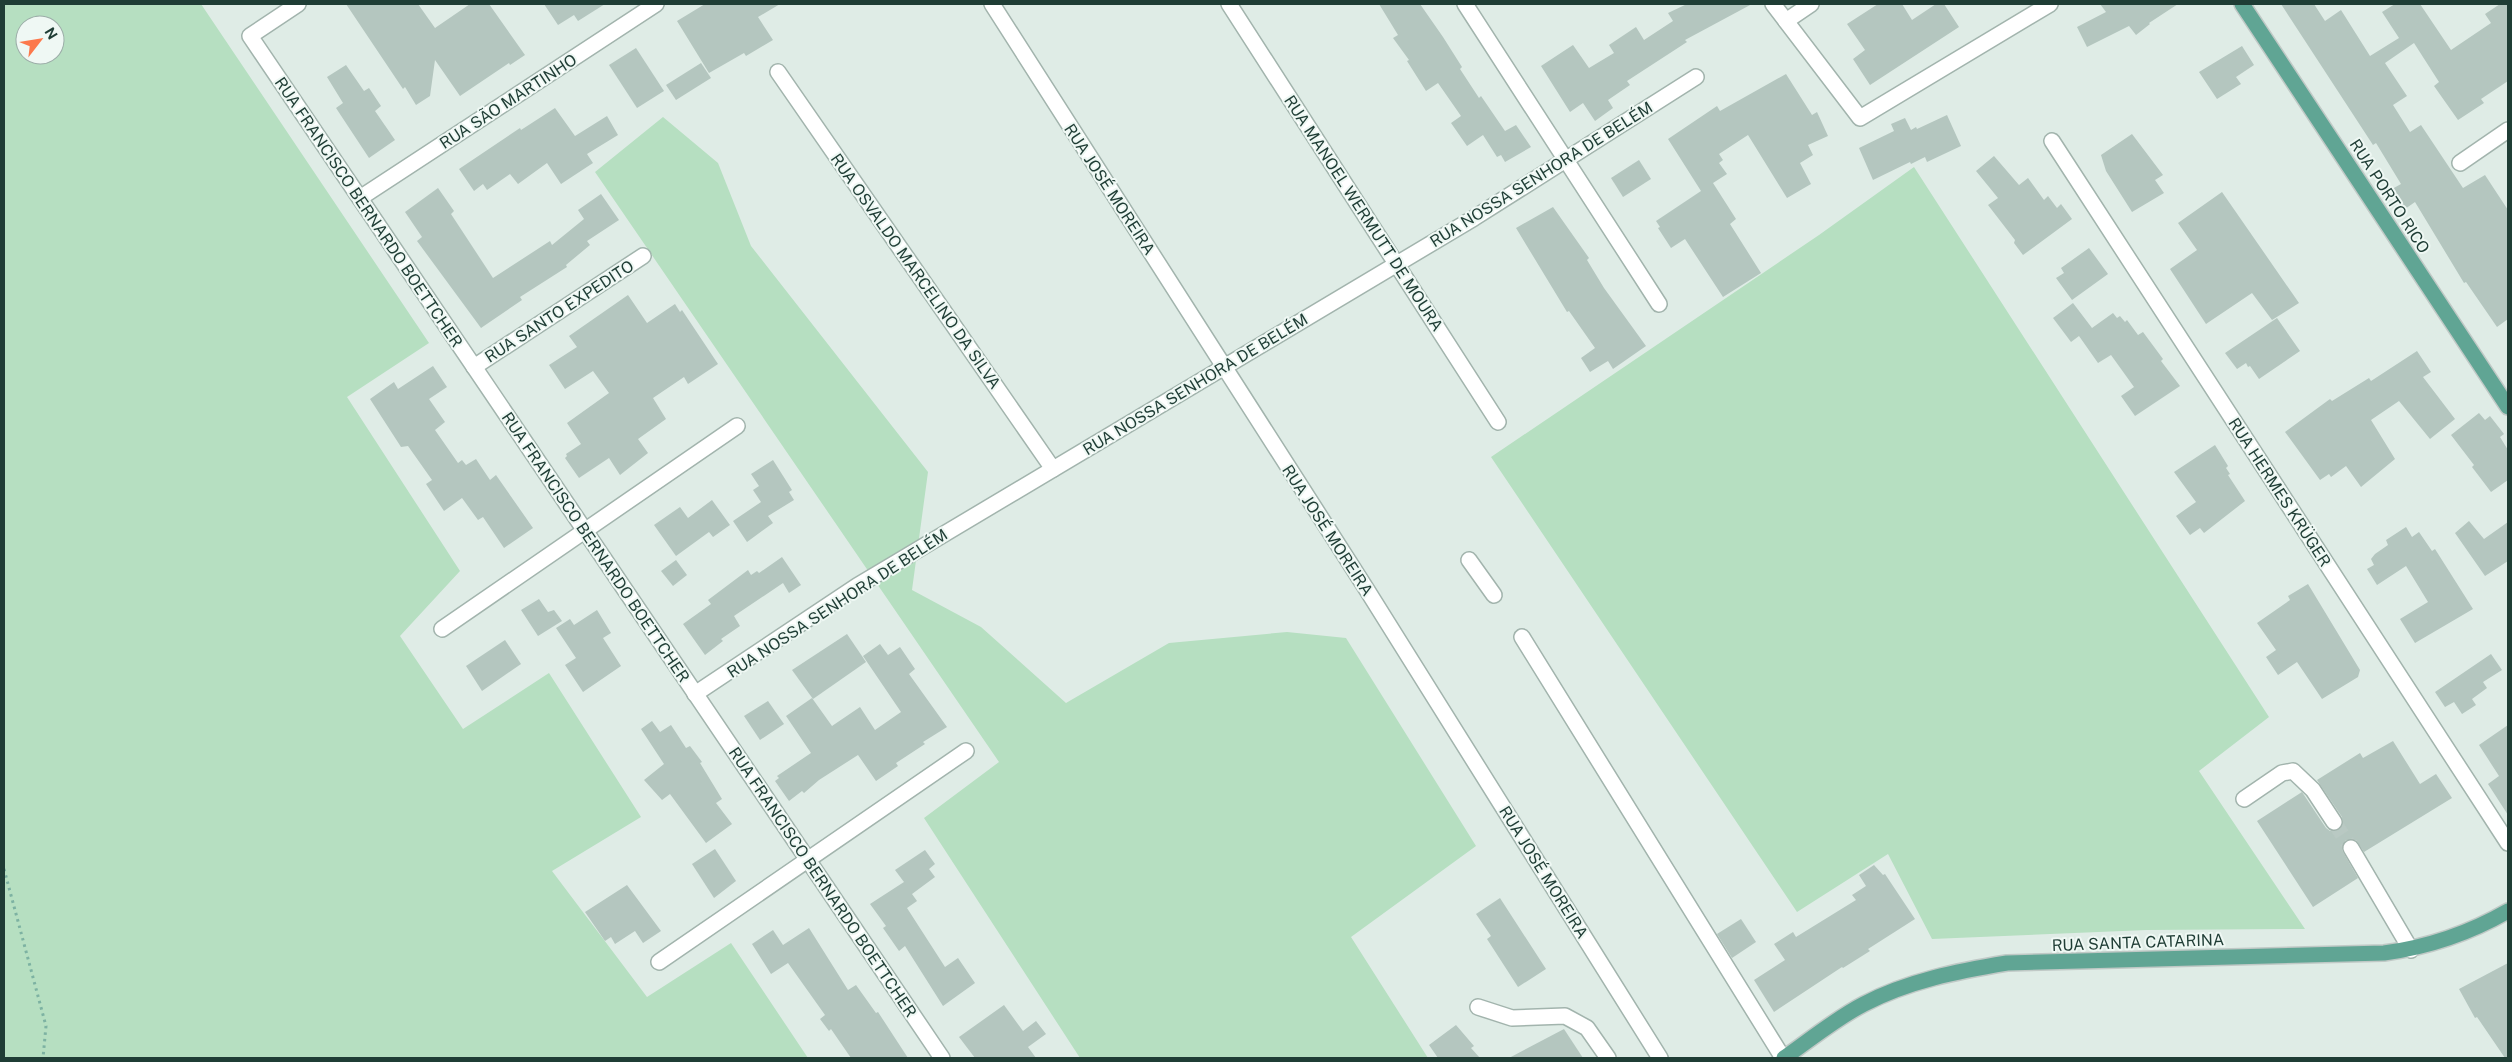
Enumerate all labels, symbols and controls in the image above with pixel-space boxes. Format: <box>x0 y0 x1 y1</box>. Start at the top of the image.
north arrow <box>15 15 65 65</box>
text: N <box>41 24 61 42</box>
street label: RUA SÃO MARTINHO <box>436 49 580 153</box>
street label: RUA FRANCISCO BERNARDO BOETTCHER <box>271 74 466 351</box>
street label: RUA MANOEL WERMUTT DE MOURA <box>1280 92 1447 335</box>
street label: RUA NOSSA SENHORA DE BELÉM <box>1426 97 1656 251</box>
street label: RUA JOSÉ MOREIRA <box>1060 120 1160 258</box>
street label: RUA PORTO RICO <box>2346 136 2434 257</box>
street label: RUA OSVALDO MARCELINO DA SILVA <box>827 150 1005 393</box>
street label: RUA SANTO EXPEDITO <box>481 256 637 367</box>
street label: RUA NOSSA SENHORA DE BELÉM <box>1079 309 1311 459</box>
street label: RUA FRANCISCO BERNARDO BOETTCHER <box>498 409 693 686</box>
street label: RUA HERMES KRÜGER <box>2224 414 2336 570</box>
street label: RUA JOSÉ MOREIRA <box>1278 461 1378 599</box>
street label: RUA NOSSA SENHORA DE BELÉM <box>723 524 951 682</box>
street label: RUA FRANCISCO BERNARDO BOETTCHER <box>725 744 920 1021</box>
street label: RUA JOSÉ MOREIRA <box>1495 802 1593 942</box>
street label: RUA SANTA CATARINA <box>2051 930 2225 955</box>

